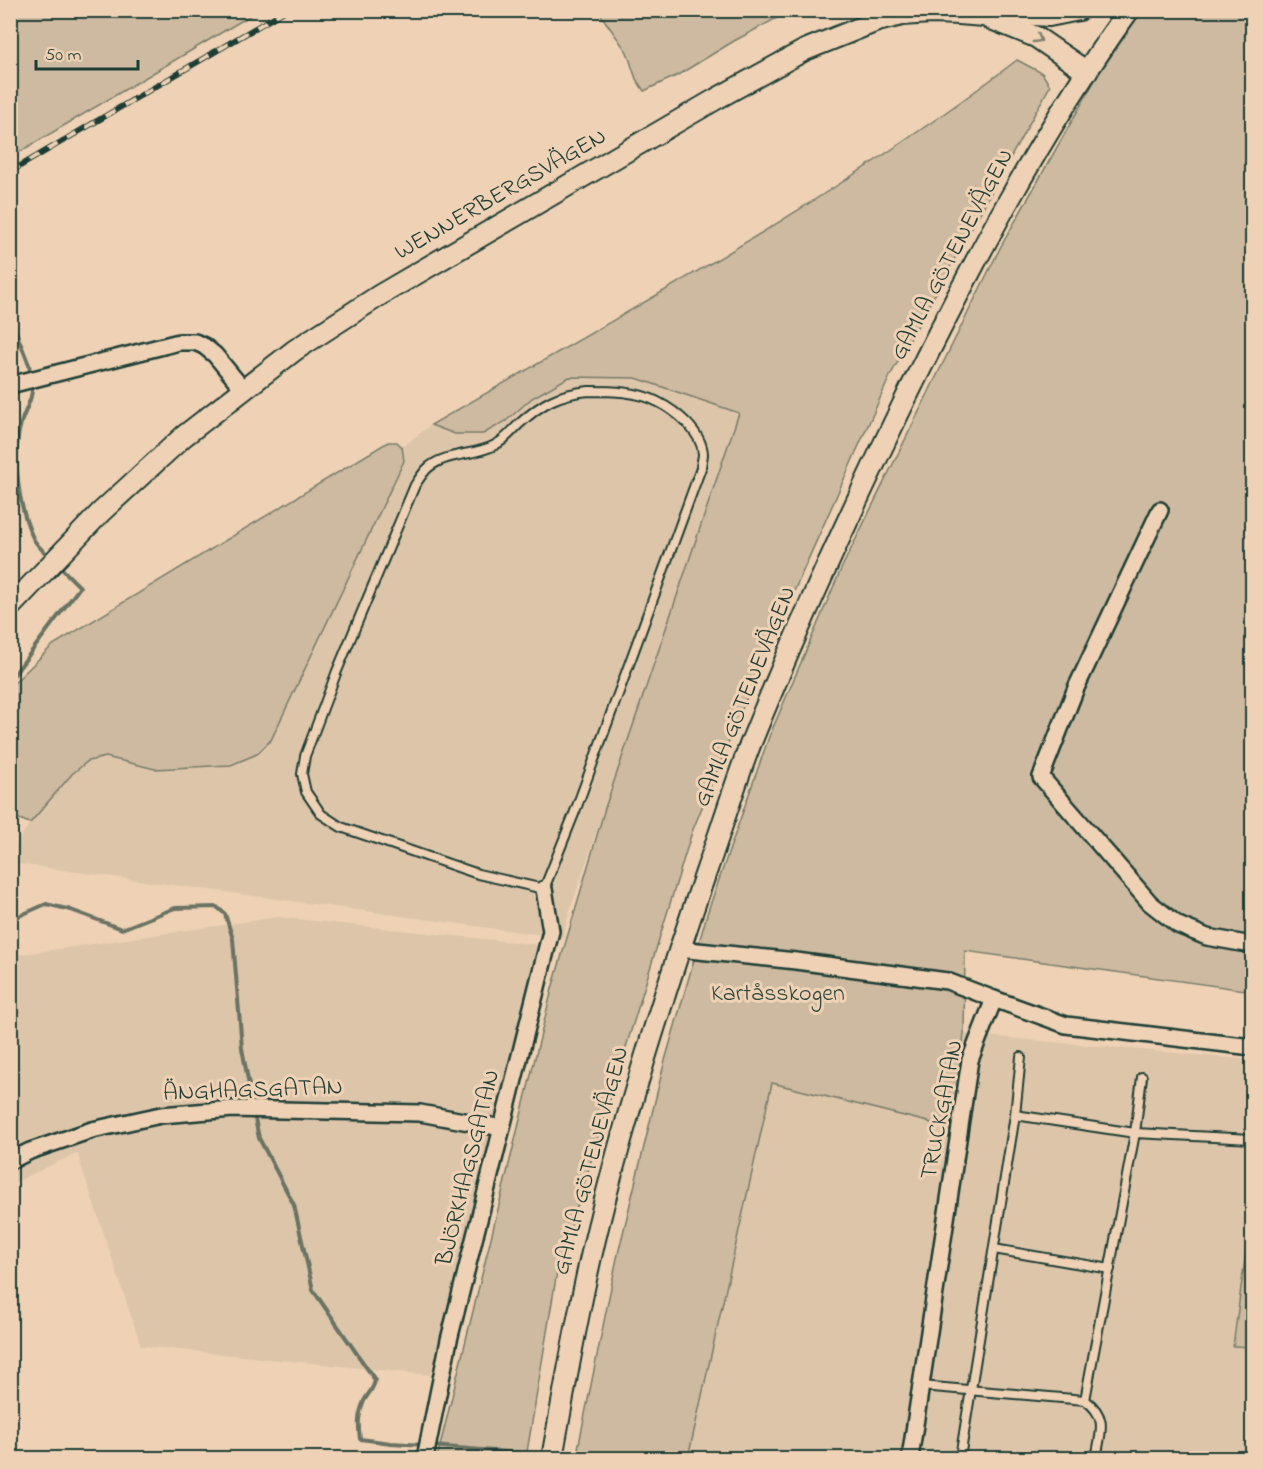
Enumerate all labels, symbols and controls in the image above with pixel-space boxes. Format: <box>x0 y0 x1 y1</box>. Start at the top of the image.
one-way arrow <box>1032 32 1042 43</box>
scale bar <box>36 33 138 71</box>
text: 50 m <box>45 43 82 69</box>
street label: WENNERBERGSVÄGEN <box>388 120 614 270</box>
street label: GAMLA GÖTENEVÄGEN <box>882 143 1024 367</box>
street label: GAMLA GÖTENEVÄGEN <box>686 581 806 813</box>
park label: Kartåsskogen <box>711 977 845 1012</box>
street label: TRUCKGATAN <box>912 1037 974 1183</box>
street label: GAMLA GÖTENEVÄGEN <box>545 1043 639 1279</box>
street label: BJÖRKHAGSGATAN <box>427 1066 510 1271</box>
street label: ÄNGHAGSGATAN <box>163 1070 343 1112</box>

